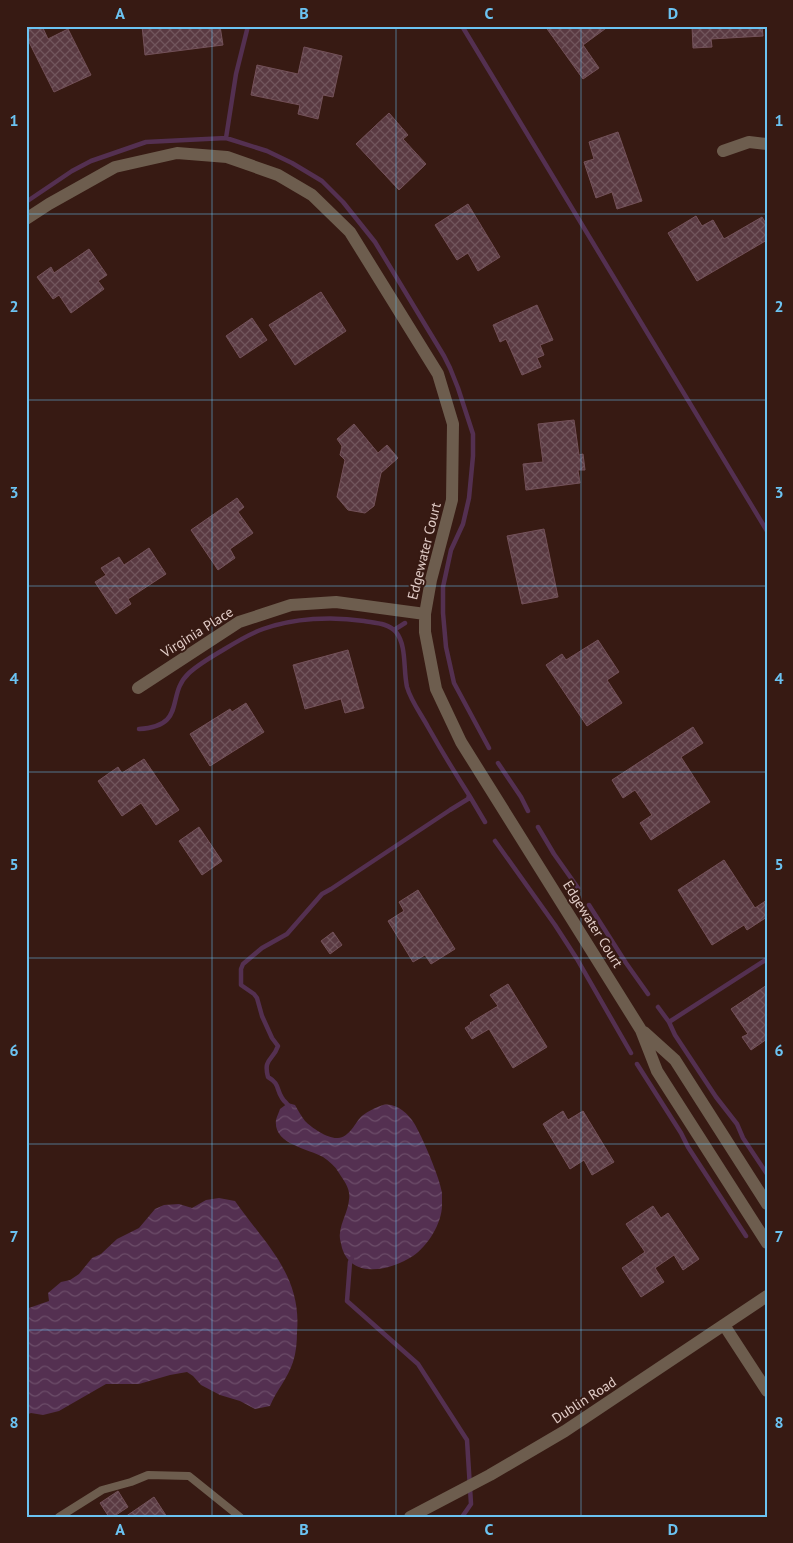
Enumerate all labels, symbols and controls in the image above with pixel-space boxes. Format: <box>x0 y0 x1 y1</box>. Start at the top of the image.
text: A <box>115 3 125 23</box>
text: B <box>299 3 309 23</box>
text: C <box>485 3 494 23</box>
text: D <box>668 3 678 23</box>
text: 1 <box>9 110 19 130</box>
text: 1 <box>774 110 784 130</box>
text: 2 <box>9 296 19 316</box>
text: 2 <box>774 296 784 316</box>
text: 3 <box>9 482 19 502</box>
text: 3 <box>774 482 784 502</box>
street label: Edgewater Court <box>403 500 445 601</box>
street label: Virginia Place <box>157 603 236 662</box>
text: 4 <box>9 668 19 688</box>
text: 4 <box>774 668 784 688</box>
text: 5 <box>9 854 19 874</box>
text: 5 <box>774 854 784 874</box>
street label: Edgewater Court <box>559 877 627 971</box>
text: 6 <box>9 1040 19 1060</box>
text: 6 <box>774 1040 784 1060</box>
text: 7 <box>9 1226 19 1246</box>
text: 7 <box>774 1226 784 1246</box>
street label: Dublin Road <box>548 1373 620 1427</box>
text: 8 <box>9 1412 19 1432</box>
text: 8 <box>774 1412 784 1432</box>
text: A <box>115 1519 125 1539</box>
text: B <box>299 1519 309 1539</box>
text: C <box>485 1519 494 1539</box>
text: D <box>668 1519 678 1539</box>

